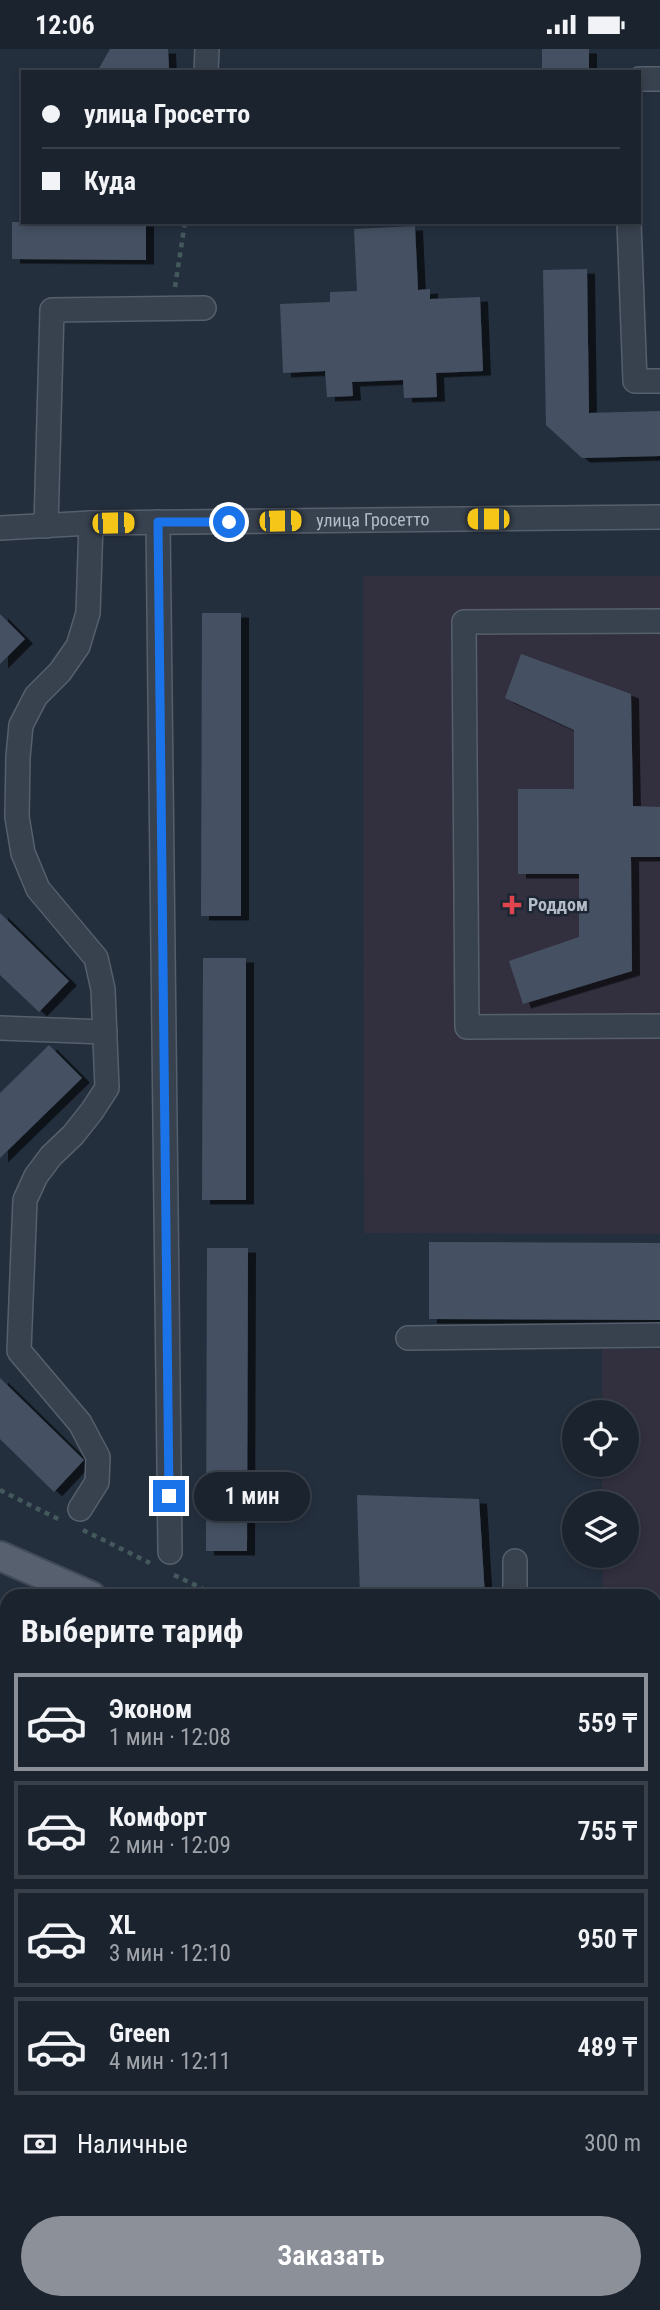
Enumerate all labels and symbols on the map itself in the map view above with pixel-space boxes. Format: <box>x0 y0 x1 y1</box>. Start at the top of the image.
route start <box>213 506 245 538</box>
street label: улица Гросетто <box>316 508 430 531</box>
car <box>468 509 510 530</box>
car <box>259 510 302 532</box>
car <box>92 512 135 534</box>
place label: Роддом <box>528 894 588 915</box>
marker: Роддом <box>502 895 522 915</box>
callout: 1 мин <box>194 1471 309 1521</box>
route end <box>153 1480 185 1512</box>

